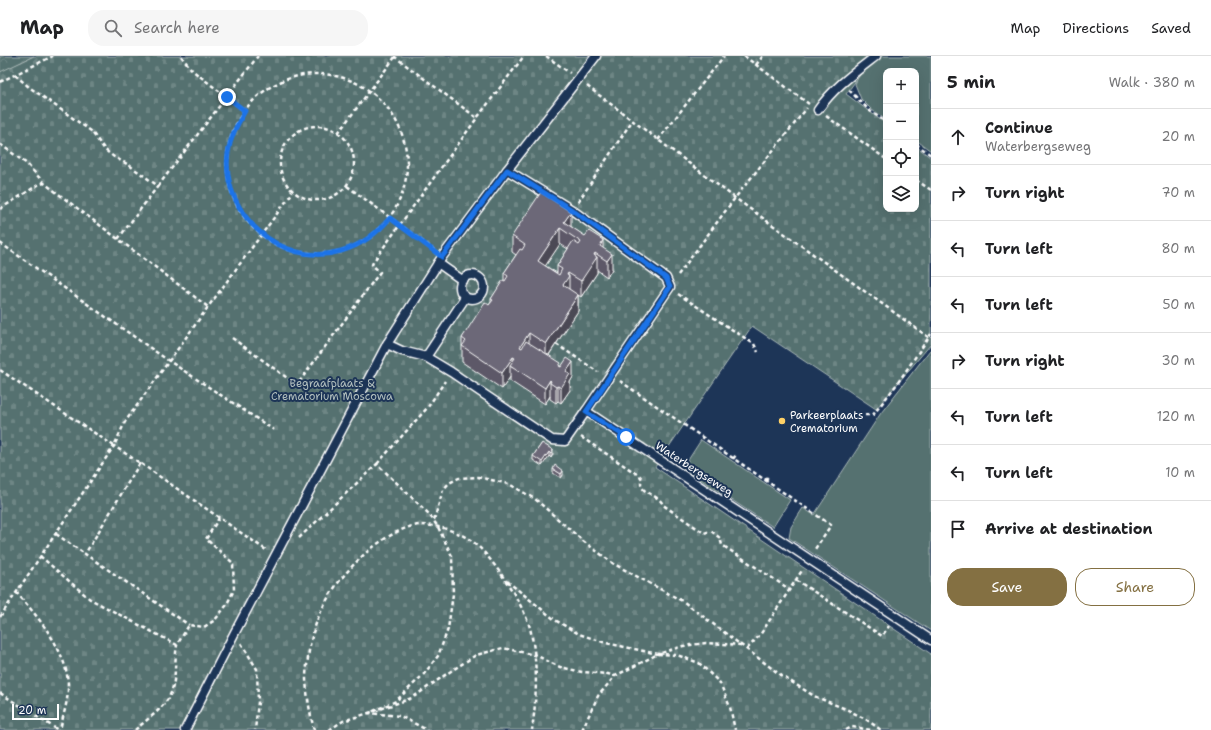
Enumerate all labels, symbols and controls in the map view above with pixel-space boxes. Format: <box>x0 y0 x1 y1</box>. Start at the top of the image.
search box <box>88 10 368 46</box>
text: Map <box>20 15 64 40</box>
icon: search <box>102 17 124 39</box>
text: Search here <box>134 18 220 38</box>
text: Map <box>1011 19 1041 37</box>
text: Directions <box>1063 19 1129 37</box>
text: Saved <box>1151 19 1191 37</box>
map controls <box>883 68 919 212</box>
button: + <box>883 68 919 104</box>
text: 5 min <box>947 71 995 93</box>
text: Walk · 380 m <box>1109 74 1195 91</box>
route end <box>218 88 236 106</box>
button: − <box>883 104 919 140</box>
text: Continue <box>985 118 1053 138</box>
icon: ahead <box>947 126 969 148</box>
text: 20 m <box>1162 128 1195 145</box>
text: Waterbergseweg <box>985 138 1091 155</box>
button: locate <box>883 140 919 176</box>
button: layers <box>883 176 919 212</box>
icon: right <box>947 182 969 204</box>
text: Turn right <box>985 183 1065 203</box>
text: 70 m <box>1161 184 1195 201</box>
icon: left <box>947 238 969 260</box>
text: Turn left <box>985 239 1053 259</box>
text: 80 m <box>1161 240 1195 257</box>
icon: left <box>947 294 969 316</box>
text: Turn left <box>985 295 1053 315</box>
text: 50 m <box>1162 296 1195 313</box>
icon: right <box>947 350 969 372</box>
text: Turn right <box>985 351 1065 371</box>
text: 30 m <box>1161 352 1195 369</box>
park label: Begraafplaats & Crematorium Moscowa <box>271 376 393 404</box>
icon: left <box>947 406 969 428</box>
text: Turn left <box>985 407 1053 427</box>
place label: Parkeerplaats Crematorium <box>790 408 864 436</box>
text: 120 m <box>1157 408 1195 425</box>
marker: Parkeerplaats Crematorium <box>777 416 787 426</box>
route start <box>617 428 635 446</box>
street label: Waterbergseweg <box>652 438 736 500</box>
icon: left <box>947 462 969 484</box>
text: Turn left <box>985 463 1053 483</box>
text: 10 m <box>1165 464 1195 481</box>
icon: arrive <box>947 518 969 540</box>
text: Arrive at destination <box>985 519 1153 539</box>
button: Save <box>947 568 1067 606</box>
button: Share <box>1075 568 1195 606</box>
scale bar <box>12 702 59 721</box>
text: 20 m <box>18 703 46 718</box>

